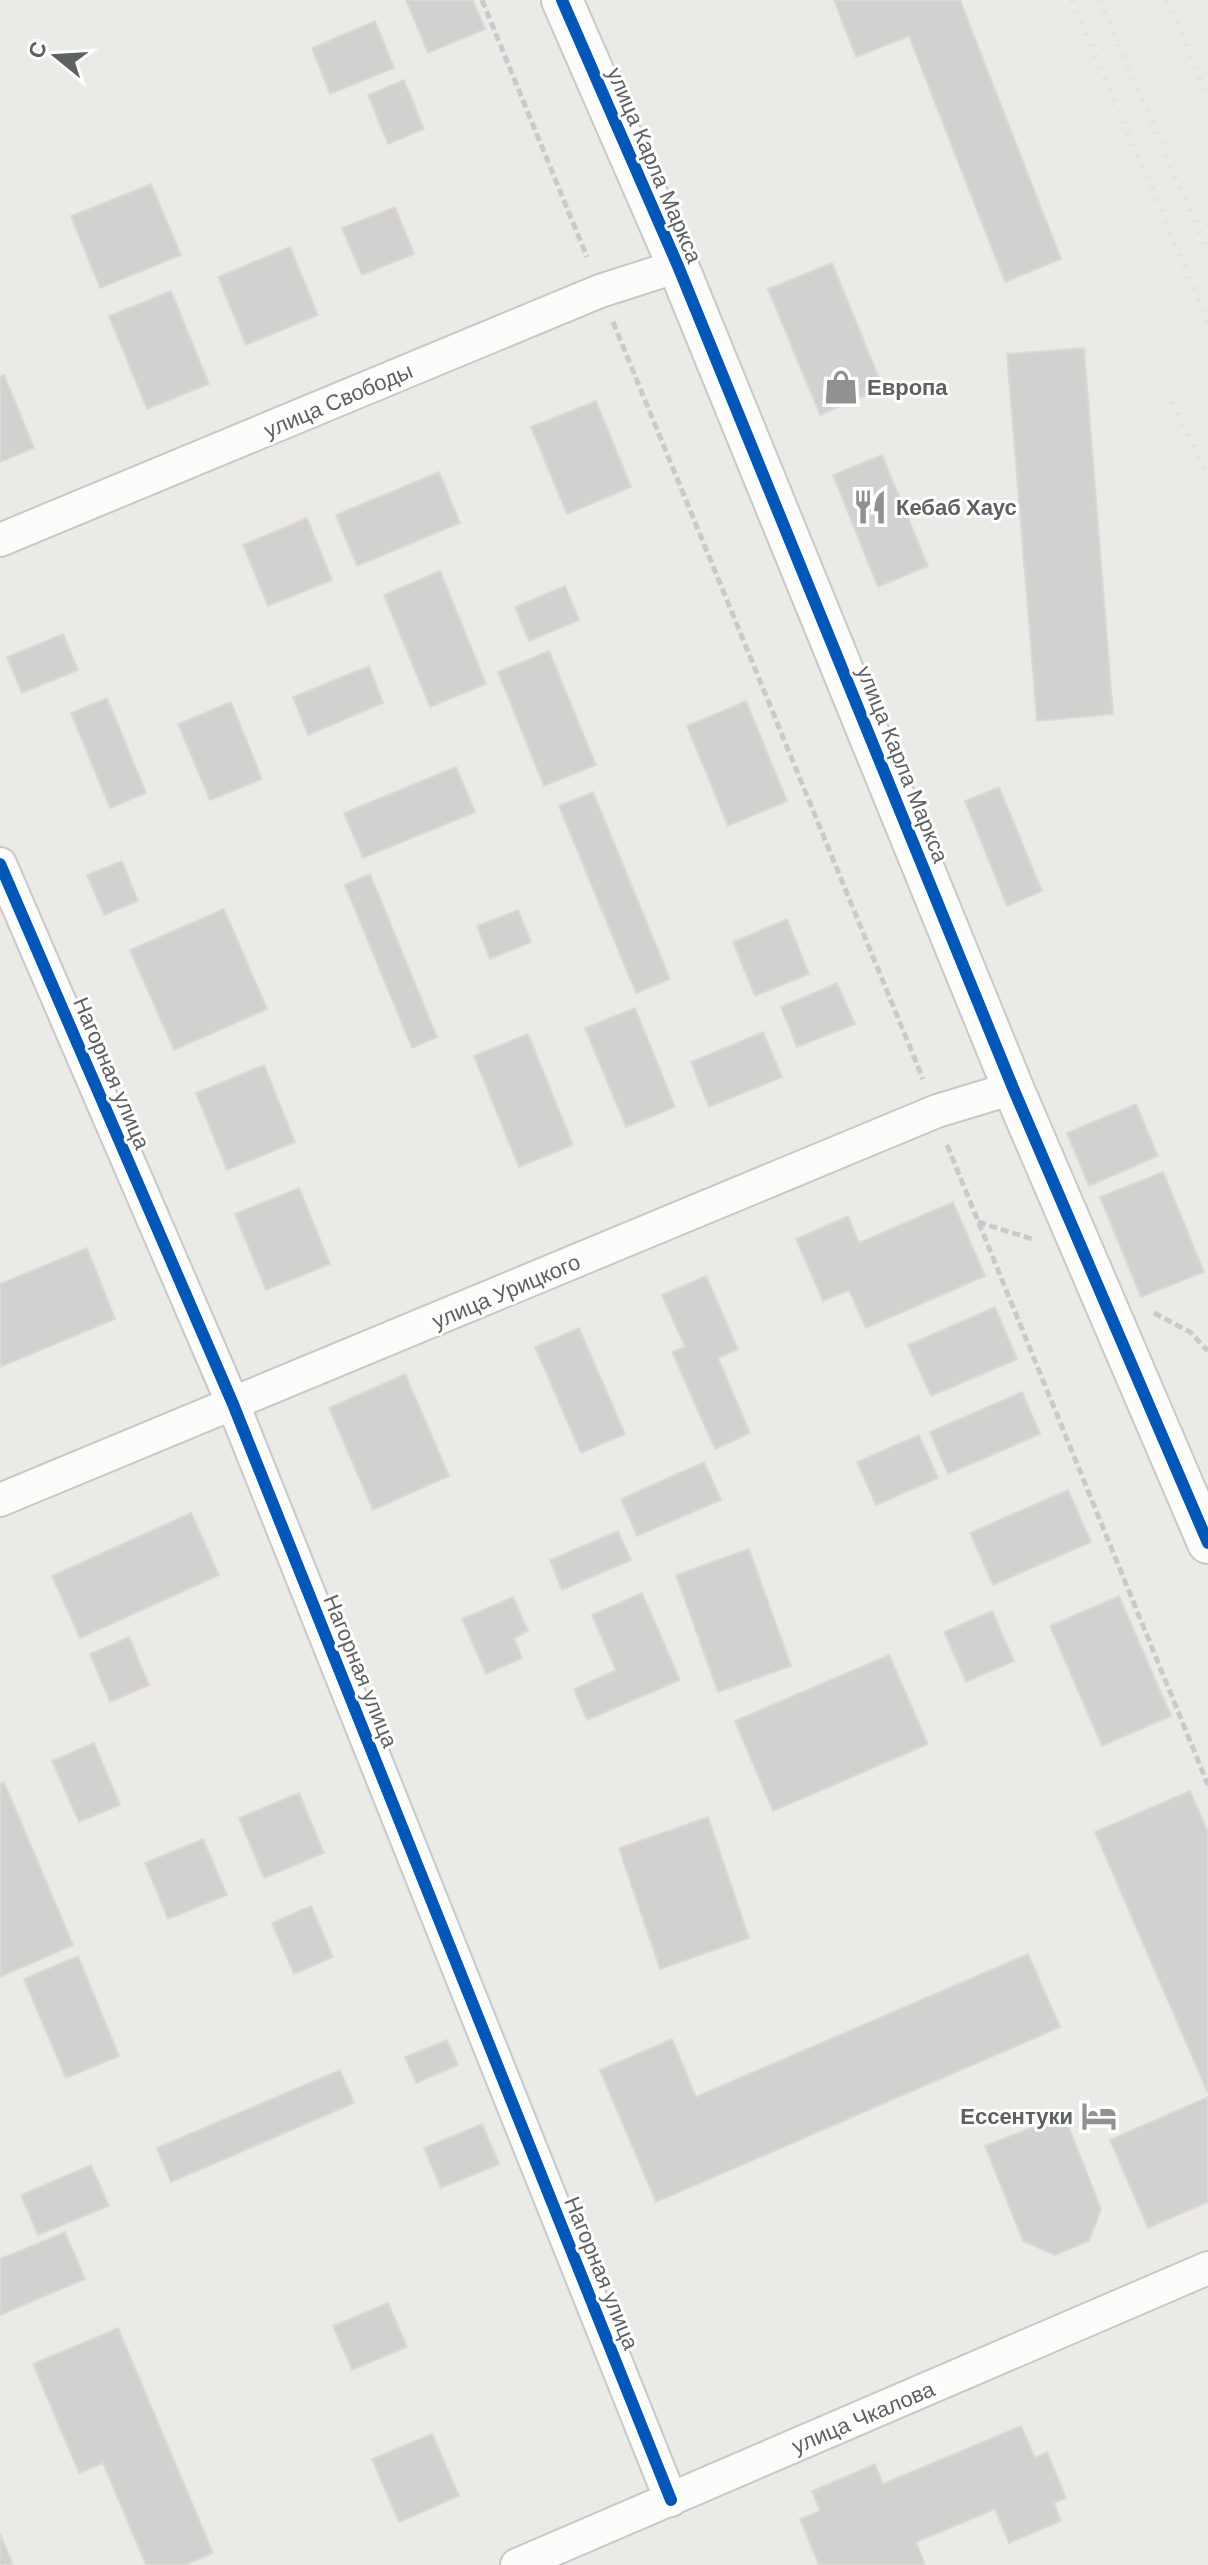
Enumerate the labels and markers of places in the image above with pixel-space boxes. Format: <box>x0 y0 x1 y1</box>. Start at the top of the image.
shop icon: Европа <box>822 368 860 406</box>
place label: Европа <box>867 373 948 402</box>
restaurant icon: Кебаб Хаус <box>851 488 889 526</box>
place label: Кебаб Хаус <box>896 493 1017 522</box>
hotel icon: Ессентуки <box>1080 2097 1118 2135</box>
place label: Ессентуки <box>960 2102 1073 2131</box>

